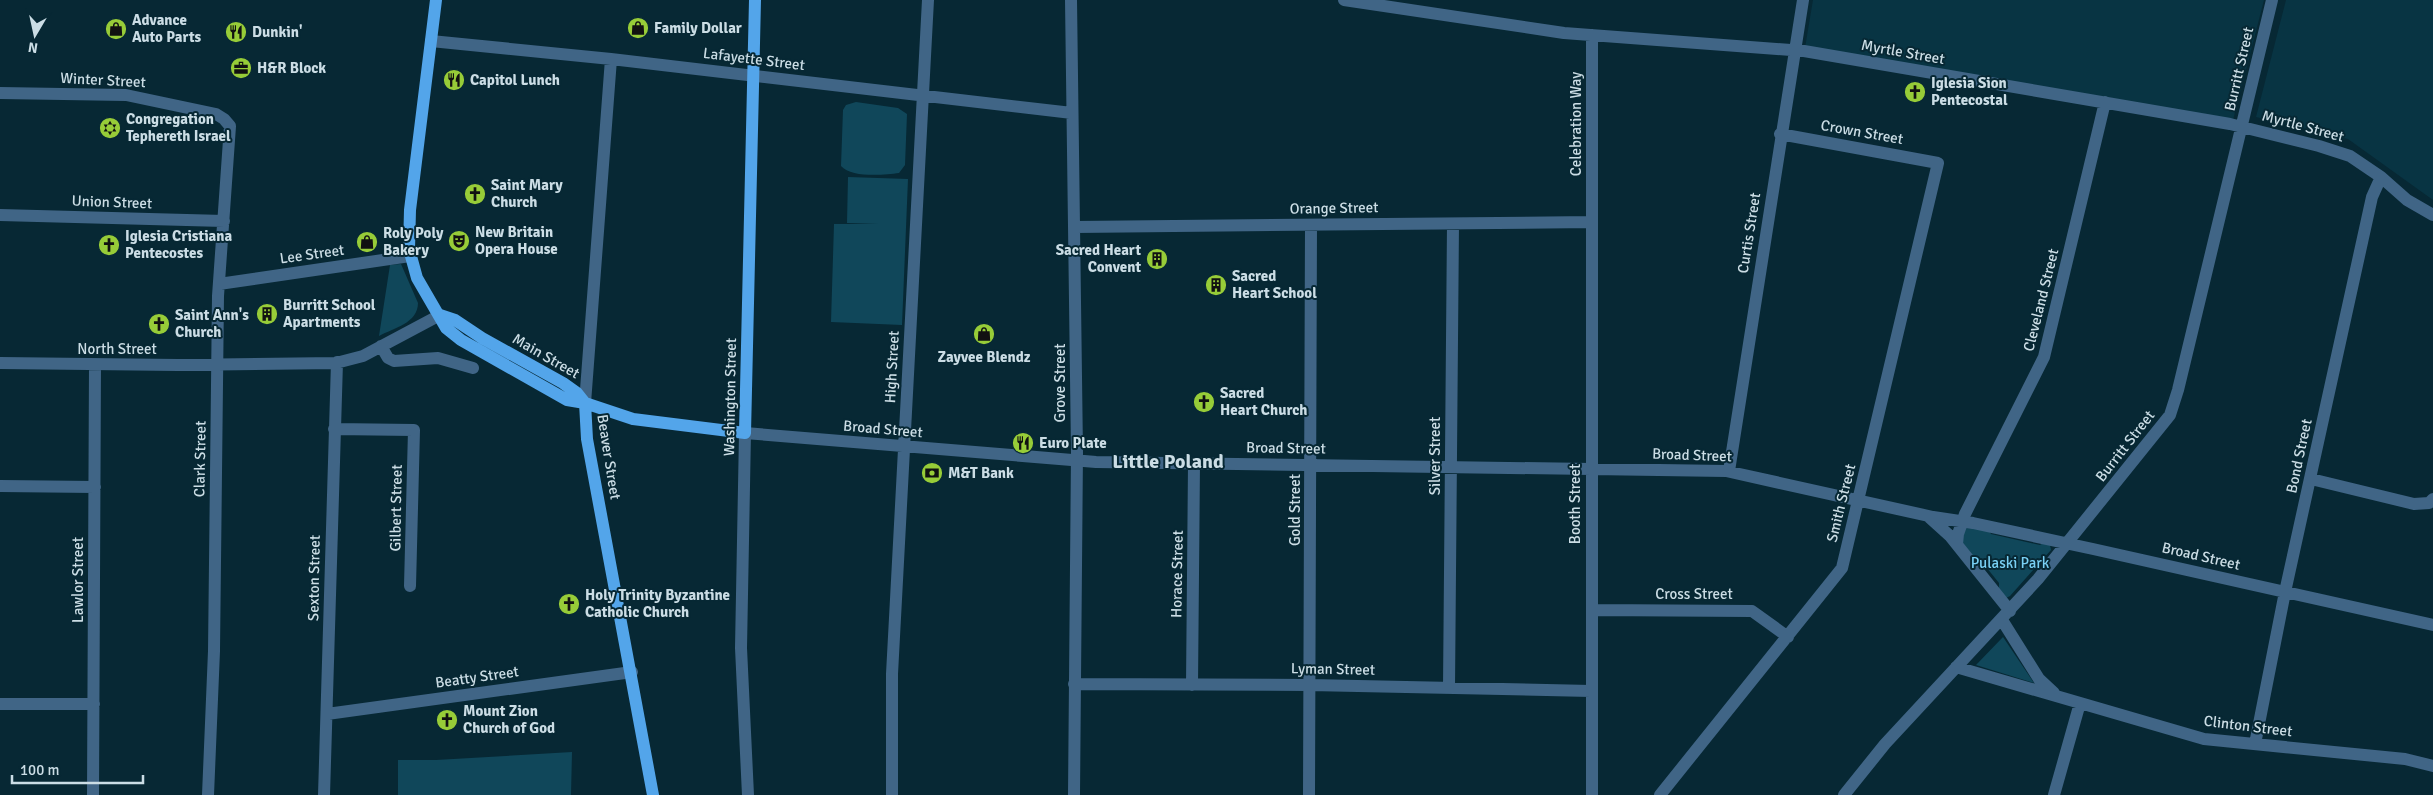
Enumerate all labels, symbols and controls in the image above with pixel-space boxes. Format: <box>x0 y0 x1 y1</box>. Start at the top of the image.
north arrow <box>10 10 60 60</box>
place label: Advance Auto Parts <box>132 11 202 46</box>
shop icon: Family Dollar <box>626 16 650 40</box>
shop icon: Advance Auto Parts <box>104 17 128 41</box>
place label: Family Dollar <box>654 19 742 37</box>
restaurant icon: Dunkin' <box>224 20 248 44</box>
place label: Dunkin' <box>252 23 302 41</box>
street label: Burritt Street <box>2221 25 2257 113</box>
street label: Myrtle Street <box>1860 36 1946 68</box>
text: N <box>27 38 39 57</box>
street label: Lafayette Street <box>702 44 806 74</box>
office icon: H&R Block <box>229 56 253 80</box>
place label: H&R Block <box>257 59 326 77</box>
restaurant icon: Capitol Lunch <box>442 68 466 92</box>
street label: Winter Street <box>60 69 146 91</box>
place label: Capitol Lunch <box>470 71 560 89</box>
street label: Celebration Way <box>1567 72 1585 176</box>
place label: Iglesia Sion Pentecostal <box>1931 74 2008 109</box>
church icon: Iglesia Sion Pentecostal <box>1903 80 1927 104</box>
street label: Myrtle Street <box>2260 106 2346 146</box>
place label: Congregation Tephereth Israel <box>126 110 231 145</box>
synagogue icon: Congregation Tephereth Israel <box>98 116 122 140</box>
street label: Crown Street <box>1819 116 1905 148</box>
place label: Saint Mary Church <box>491 176 563 211</box>
church icon: Saint Mary Church <box>463 182 487 206</box>
street label: Curtis Street <box>1734 191 1764 275</box>
street label: Union Street <box>71 192 153 212</box>
street label: Orange Street <box>1289 198 1379 218</box>
place label: New Britain Opera House <box>475 223 558 258</box>
place label: Roly Poly Bakery <box>383 224 444 259</box>
place label: Iglesia Cristiana Pentecostes <box>125 227 233 262</box>
theatre icon: New Britain Opera House <box>447 229 471 253</box>
shop icon: Roly Poly Bakery <box>355 230 379 254</box>
church icon: Iglesia Cristiana Pentecostes <box>97 233 121 257</box>
street label: Lee Street <box>279 241 345 267</box>
place label: Sacred Heart Convent <box>1056 241 1141 276</box>
building icon: Sacred Heart Convent <box>1145 247 1169 271</box>
street label: Cleveland Street <box>2020 247 2062 353</box>
place label: Sacred Heart School <box>1232 267 1317 302</box>
building icon: Sacred Heart School <box>1204 273 1228 297</box>
place label: Burritt School Apartments <box>283 296 376 331</box>
building icon: Burritt School Apartments <box>255 302 279 326</box>
place label: Saint Ann's Church <box>175 306 249 341</box>
church icon: Saint Ann's Church <box>147 312 171 336</box>
shop icon: Zayvee Blendz <box>972 322 996 346</box>
street label: Main Street <box>509 330 583 382</box>
street label: High Street <box>881 330 903 404</box>
street label: Washington Street <box>720 338 740 456</box>
street label: North Street <box>77 340 157 358</box>
street label: Grove Street <box>1051 343 1069 423</box>
place label: Zayvee Blendz <box>938 348 1031 366</box>
place label: Sacred Heart Church <box>1220 384 1307 419</box>
church icon: Sacred Heart Church <box>1192 390 1216 414</box>
street label: Burritt Street <box>2092 407 2158 485</box>
street label: Beaver Street <box>593 413 625 501</box>
street label: Broad Street <box>842 417 924 441</box>
street label: Silver Street <box>1426 417 1444 495</box>
street label: Bond Street <box>2282 417 2316 495</box>
street label: Clark Street <box>190 421 210 497</box>
restaurant icon: Euro Plate <box>1011 431 1035 455</box>
place label: Euro Plate <box>1039 434 1107 452</box>
street label: Broad Street <box>1246 438 1326 458</box>
street label: Broad Street <box>1652 445 1732 465</box>
district label: Little Poland <box>1112 449 1224 474</box>
bank icon: M&T Bank <box>920 461 944 485</box>
street label: Smith Street <box>1823 462 1859 544</box>
street label: Gilbert Street <box>386 464 406 552</box>
place label: M&T Bank <box>948 464 1014 482</box>
street label: Booth Street <box>1566 464 1584 544</box>
street label: Gold Street <box>1286 474 1304 546</box>
street label: Horace Street <box>1167 530 1187 618</box>
street label: Sexton Street <box>304 535 324 621</box>
street label: Lawlor Street <box>69 537 87 623</box>
street label: Broad Street <box>2160 538 2242 574</box>
park label: Pulaski Park <box>1971 554 2050 572</box>
street label: Cross Street <box>1655 585 1733 603</box>
place label: Holy Trinity Byzantine Catholic Church <box>585 586 730 621</box>
church icon: Holy Trinity Byzantine Catholic Church <box>557 592 581 616</box>
street label: Lyman Street <box>1291 659 1375 679</box>
street label: Beatty Street <box>434 662 520 692</box>
place label: Mount Zion Church of God <box>463 702 555 737</box>
church icon: Mount Zion Church of God <box>435 708 459 732</box>
street label: Clinton Street <box>2203 712 2293 740</box>
scale bar <box>12 752 144 784</box>
text: 100 m <box>20 761 60 779</box>

